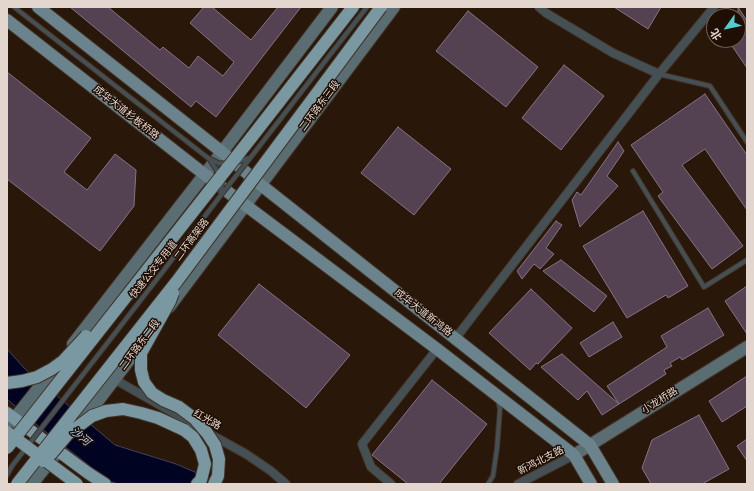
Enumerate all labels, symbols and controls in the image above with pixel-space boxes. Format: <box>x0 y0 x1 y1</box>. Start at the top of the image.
north arrow <box>706 8 746 48</box>
text: 北 <box>708 26 725 42</box>
street label: 二环路东三段 <box>297 78 343 134</box>
street label: 成华大道杉板桥路 <box>91 84 161 142</box>
street label: 二环高架路 <box>172 216 212 264</box>
street label: 快速公交专用道 <box>128 239 180 301</box>
street label: 成华大道新鸿路 <box>392 287 454 339</box>
street label: 二环路东二段 <box>117 317 163 373</box>
street label: 小龙桥路 <box>640 385 680 417</box>
street label: 红光路 <box>191 407 223 433</box>
water label: 沙河 <box>67 425 93 449</box>
street label: 新鸿北支路 <box>516 444 566 478</box>

